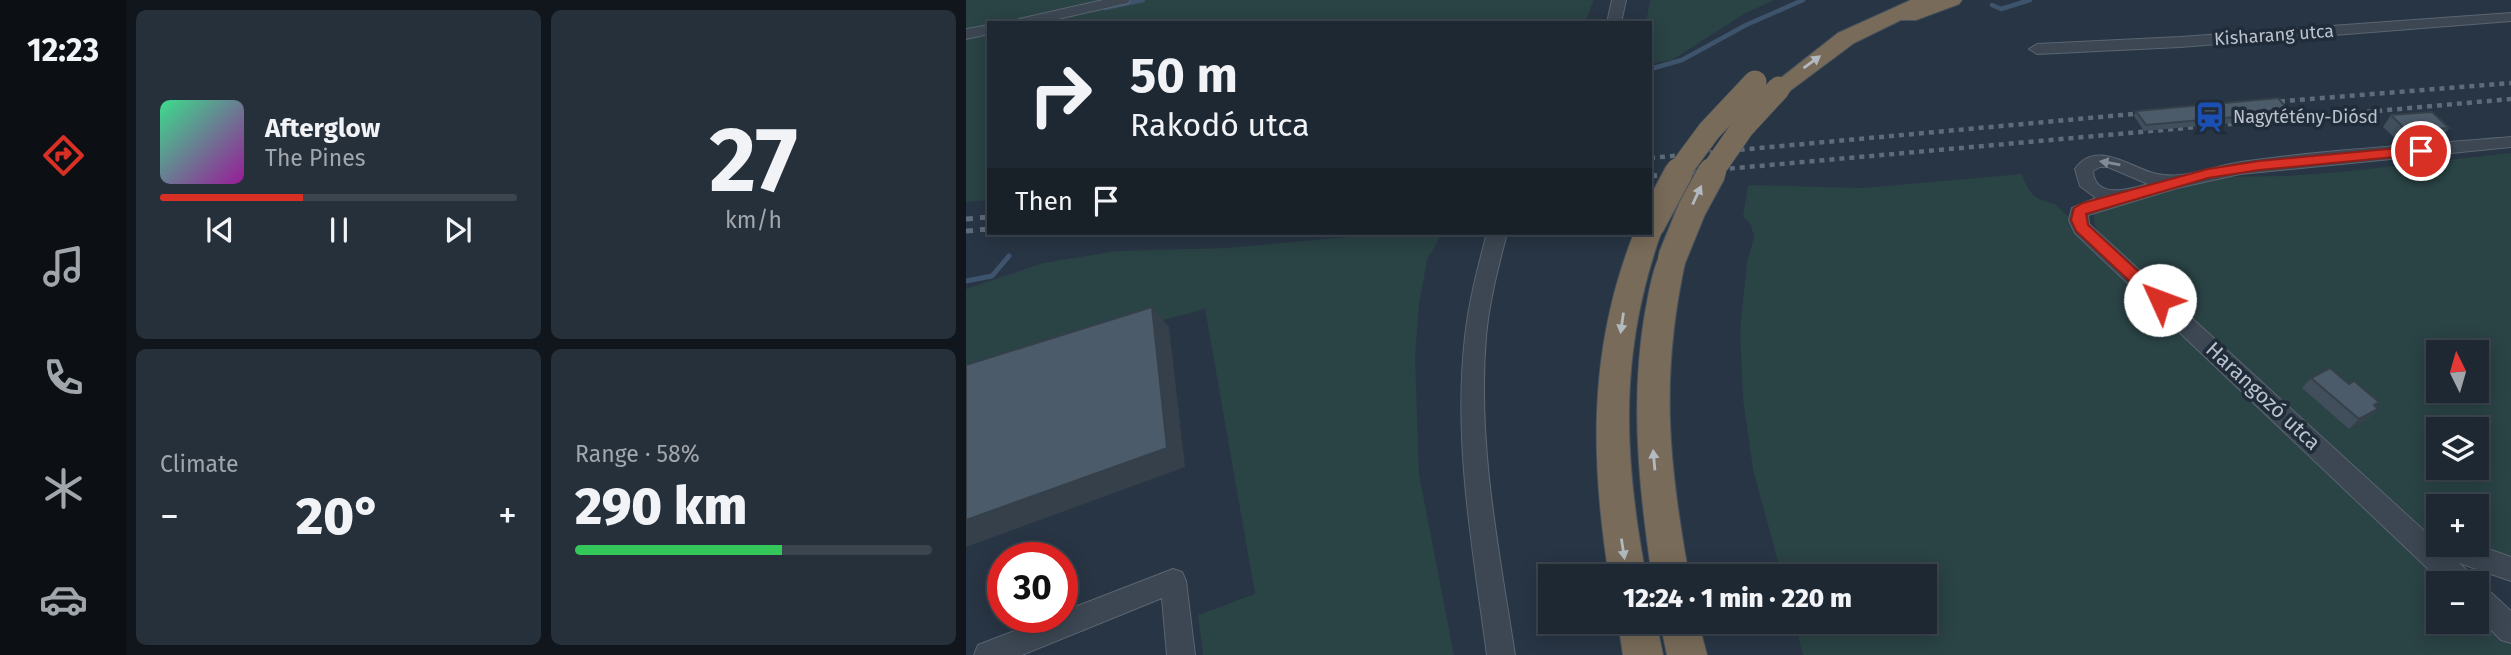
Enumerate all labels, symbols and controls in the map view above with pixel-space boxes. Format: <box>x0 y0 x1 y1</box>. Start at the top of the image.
street label: Kisharang utca <box>2213 20 2335 50</box>
text: 12:23 <box>27 31 99 69</box>
text: 50 m <box>1130 46 1238 105</box>
icon: right <box>1015 49 1106 140</box>
one-way arrow <box>1802 55 1821 69</box>
station icon: Nagytétény-Diósd <box>2193 100 2227 134</box>
text: 27 <box>709 106 798 215</box>
text: Rakodó utca <box>1130 106 1310 144</box>
place label: Nagytétény-Diósd <box>2233 106 2378 128</box>
text: Afterglow <box>265 113 380 144</box>
pin <box>2391 121 2451 181</box>
icon: directions <box>39 131 88 180</box>
icon: arrive <box>2402 132 2440 170</box>
text: The Pines <box>265 144 366 172</box>
one-way arrow <box>2099 157 2121 168</box>
icon: arrive <box>1087 182 1125 220</box>
one-way arrow <box>1691 185 1703 205</box>
text: Then <box>1015 186 1073 217</box>
text: km/h <box>725 206 782 234</box>
icon: previous <box>201 211 239 249</box>
icon: pause <box>320 211 358 249</box>
icon: next <box>439 211 477 249</box>
icon: music <box>39 242 88 291</box>
position arrow <box>2123 263 2197 337</box>
one-way arrow <box>1616 312 1627 334</box>
street label: Harangozó utca <box>2200 336 2326 456</box>
north arrow <box>2426 340 2488 402</box>
map controls <box>2426 340 2489 634</box>
icon: phone <box>39 353 88 402</box>
button: layers <box>2426 417 2489 480</box>
text: Range · 58% <box>575 440 700 468</box>
one-way arrow <box>1648 449 1659 471</box>
text: Climate <box>160 450 239 478</box>
icon: climate <box>39 464 88 513</box>
text: 290 km <box>575 475 747 538</box>
text: 20° <box>296 485 381 548</box>
text: − <box>160 493 179 539</box>
text: + <box>498 493 517 539</box>
button: + <box>2426 494 2489 557</box>
one-way arrow <box>1618 538 1629 560</box>
speed limit sign: 30 <box>987 542 1078 633</box>
button: − <box>2426 571 2489 634</box>
icon: car <box>39 575 88 624</box>
text: 12:24 · 1 min · 220 m <box>1623 583 1852 614</box>

